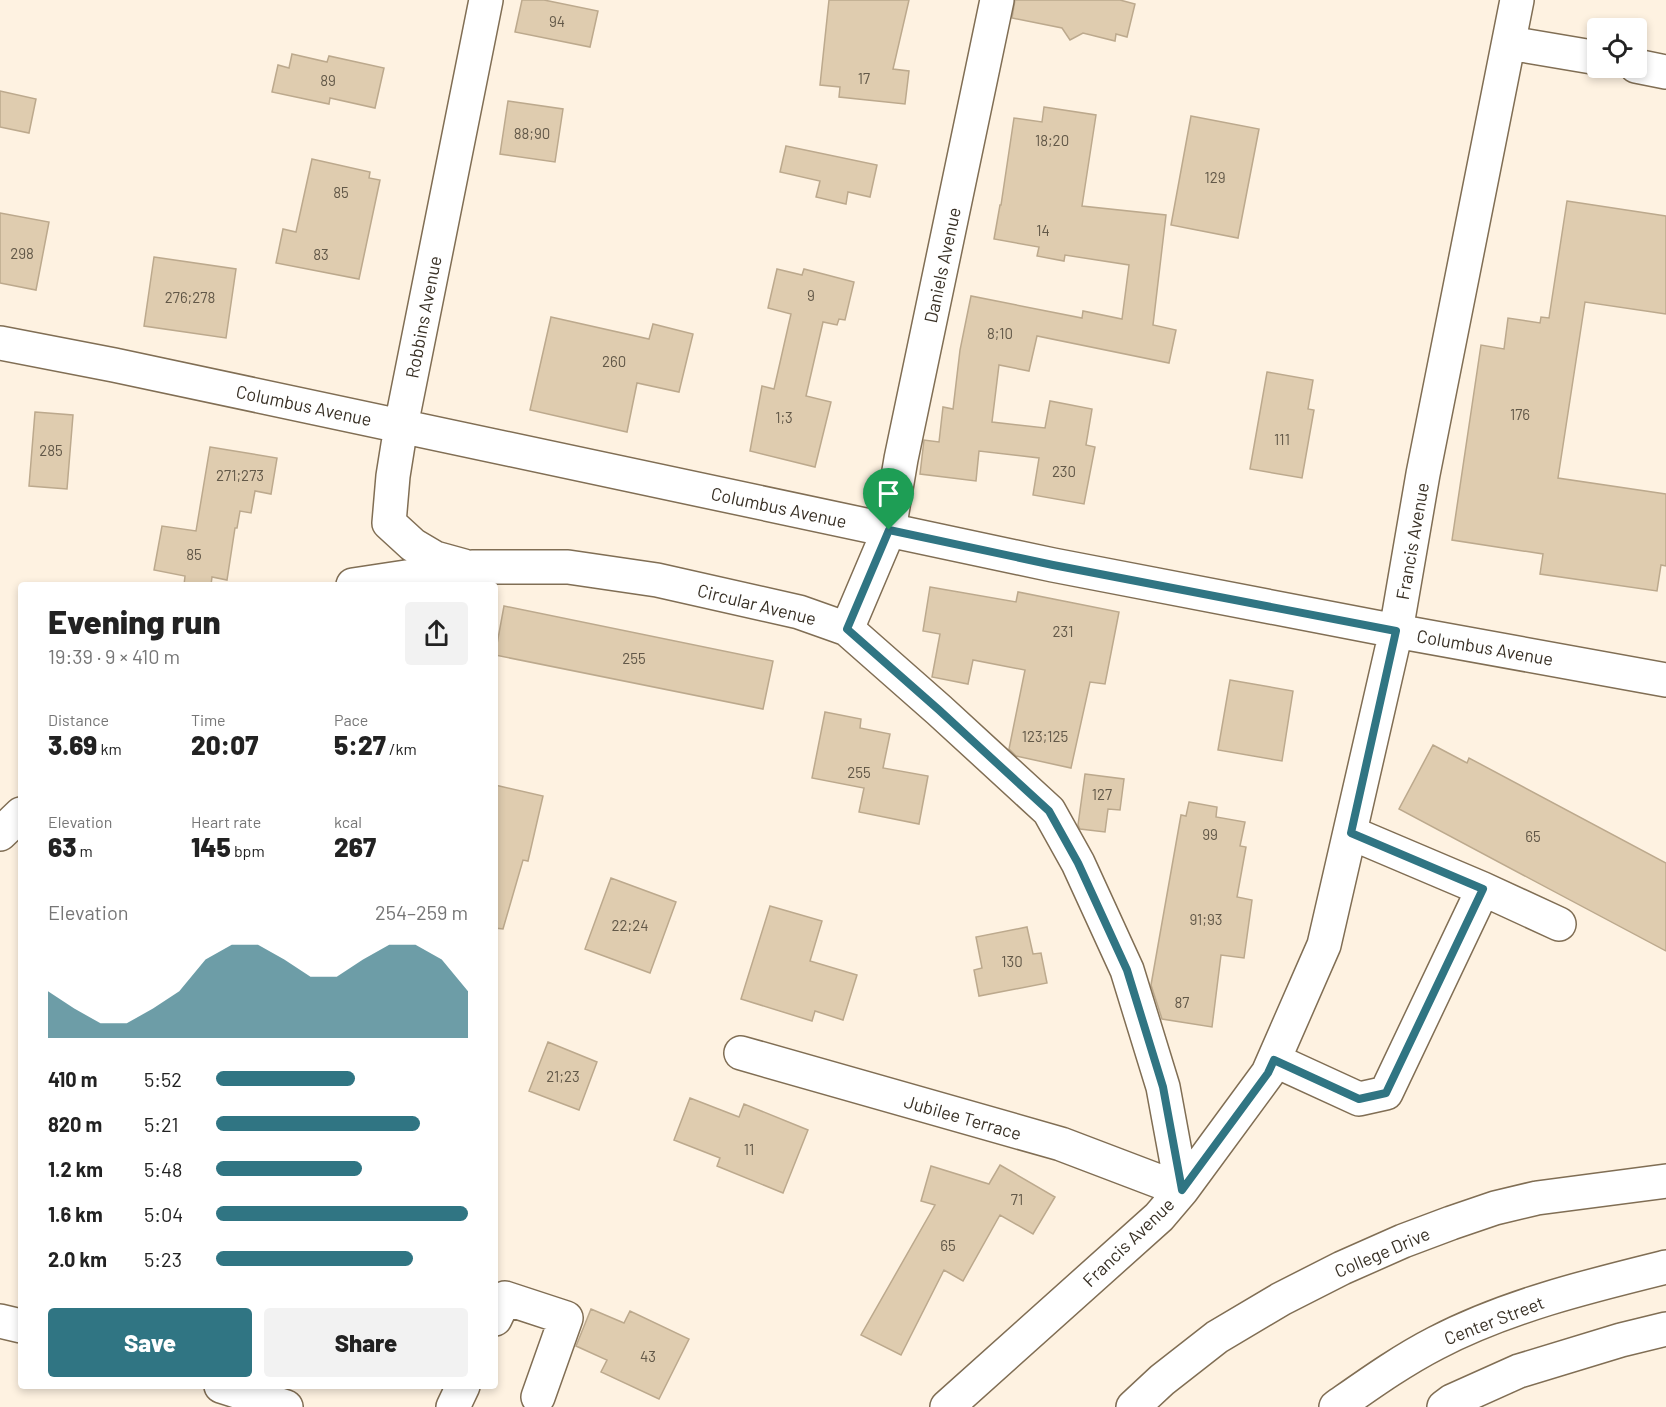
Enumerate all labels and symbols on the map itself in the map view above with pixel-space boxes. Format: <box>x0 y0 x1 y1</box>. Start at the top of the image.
house number: 94 <box>549 12 565 30</box>
house number: 17 <box>858 69 870 87</box>
house number: 89 <box>320 71 336 89</box>
house number: 88;90 <box>514 124 550 142</box>
house number: 18;20 <box>1035 131 1069 149</box>
house number: 129 <box>1204 168 1226 186</box>
house number: 85 <box>333 183 349 201</box>
street label: Daniels Avenue <box>919 205 965 325</box>
house number: 14 <box>1036 221 1050 239</box>
house number: 298 <box>10 244 34 262</box>
house number: 83 <box>313 245 329 263</box>
street label: Robbins Avenue <box>400 254 446 380</box>
house number: 9 <box>807 286 815 304</box>
house number: 276;278 <box>165 288 215 306</box>
house number: 8;10 <box>987 324 1013 342</box>
house number: 260 <box>602 352 626 370</box>
street label: Columbus Avenue <box>234 380 374 430</box>
house number: 176 <box>1510 405 1530 423</box>
house number: 1;3 <box>775 408 793 426</box>
house number: 111 <box>1274 430 1290 448</box>
house number: 285 <box>39 441 63 459</box>
house number: 230 <box>1052 462 1076 480</box>
house number: 271;273 <box>216 466 264 484</box>
pin <box>863 468 914 530</box>
street label: Francis Avenue <box>1391 481 1433 601</box>
street label: Columbus Avenue <box>709 482 849 532</box>
house number: 85 <box>186 545 202 563</box>
street label: Circular Avenue <box>695 579 819 629</box>
house number: 231 <box>1053 622 1073 640</box>
street label: Columbus Avenue <box>1415 624 1555 670</box>
house number: 255 <box>622 649 646 667</box>
house number: 123;125 <box>1022 727 1068 745</box>
house number: 255 <box>847 763 871 781</box>
house number: 127 <box>1092 785 1112 803</box>
house number: 99 <box>1202 825 1218 843</box>
house number: 65 <box>1525 827 1541 845</box>
house number: 91;93 <box>1190 910 1222 928</box>
house number: 22;24 <box>611 916 649 934</box>
house number: 130 <box>1001 952 1023 970</box>
house number: 87 <box>1175 993 1189 1011</box>
house number: 21;23 <box>546 1067 580 1085</box>
street label: Jubilee Terrace <box>902 1090 1024 1144</box>
house number: 11 <box>744 1140 754 1158</box>
house number: 71 <box>1011 1190 1023 1208</box>
street label: Francis Avenue <box>1078 1193 1178 1291</box>
street label: College Drive <box>1331 1222 1433 1282</box>
house number: 65 <box>940 1236 956 1254</box>
street label: Center Street <box>1441 1291 1547 1349</box>
house number: 43 <box>640 1347 656 1365</box>

